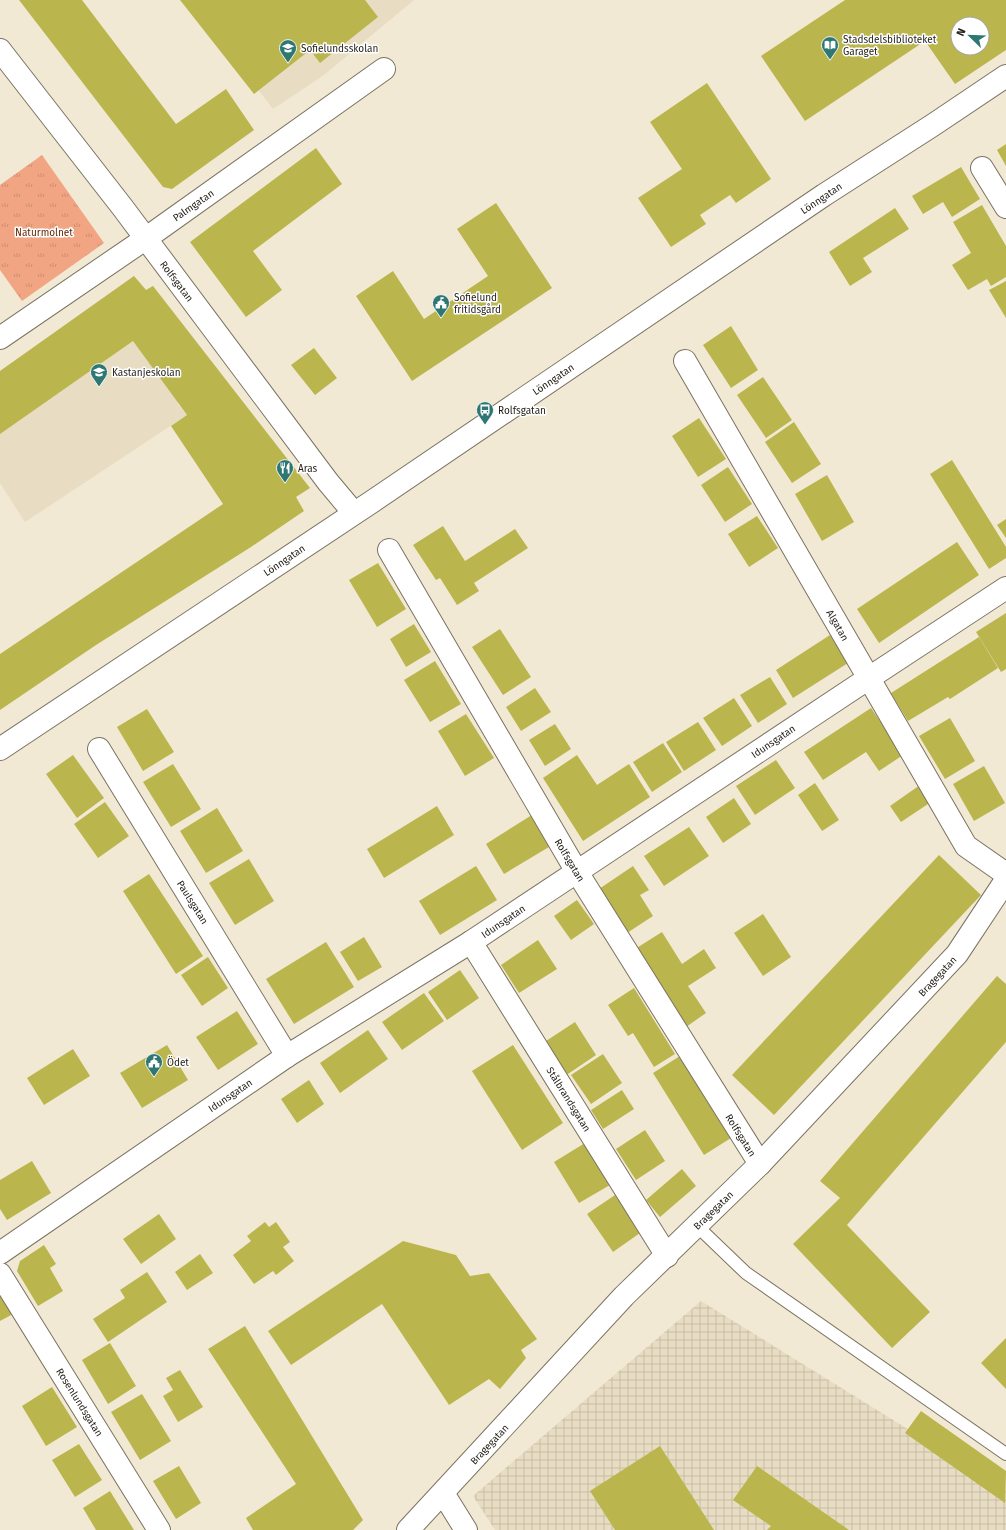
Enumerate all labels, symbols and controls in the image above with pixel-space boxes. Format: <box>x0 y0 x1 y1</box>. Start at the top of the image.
north arrow <box>950 16 990 56</box>
text: N <box>954 26 969 38</box>
place label: Stadsdelsbiblioteket Garaget <box>843 34 937 58</box>
library icon: Stadsdelsbiblioteket Garaget <box>820 35 840 60</box>
school or university icon: Sofielundsskolan <box>278 38 298 63</box>
place label: Sofielundsskolan <box>301 43 378 55</box>
street label: Lönngatan <box>798 181 845 217</box>
street label: Palmgatan <box>171 187 216 224</box>
park label: Naturmolnet <box>15 227 73 239</box>
street label: Rolfsgatan <box>157 259 195 304</box>
place label: Sofielund fritidsgård <box>454 292 501 316</box>
public building icon: Sofielund fritidsgård <box>431 293 451 318</box>
school or university icon: Kastanjeskolan <box>89 362 109 387</box>
street label: Lönngatan <box>530 362 577 398</box>
place label: Kastanjeskolan <box>112 367 181 379</box>
bus stop icon: Rolfsgatan <box>475 400 495 425</box>
place label: Rolfsgatan <box>498 405 546 417</box>
restaurant icon: Aras <box>275 458 295 483</box>
place label: Aras <box>298 463 318 475</box>
street label: Lönngatan <box>261 543 308 579</box>
street label: Algatan <box>823 608 851 643</box>
street label: Idunsgatan <box>749 723 798 761</box>
street label: Rolfsgatan <box>552 837 587 884</box>
street label: Paulsgatan <box>174 878 210 927</box>
street label: Idunsgatan <box>479 903 528 941</box>
street label: Bragegatan <box>916 954 959 999</box>
public building icon: Ödet <box>144 1052 164 1077</box>
place label: Ödet <box>167 1055 189 1069</box>
street label: Stålbrandsgatan <box>543 1064 594 1134</box>
street label: Idunsgatan <box>206 1077 255 1115</box>
street label: Rolfsgatan <box>722 1112 758 1159</box>
street label: Bragegatan <box>691 1189 736 1233</box>
street label: Rosenlundsgatan <box>53 1366 105 1439</box>
street label: Bragegatan <box>468 1422 511 1467</box>

